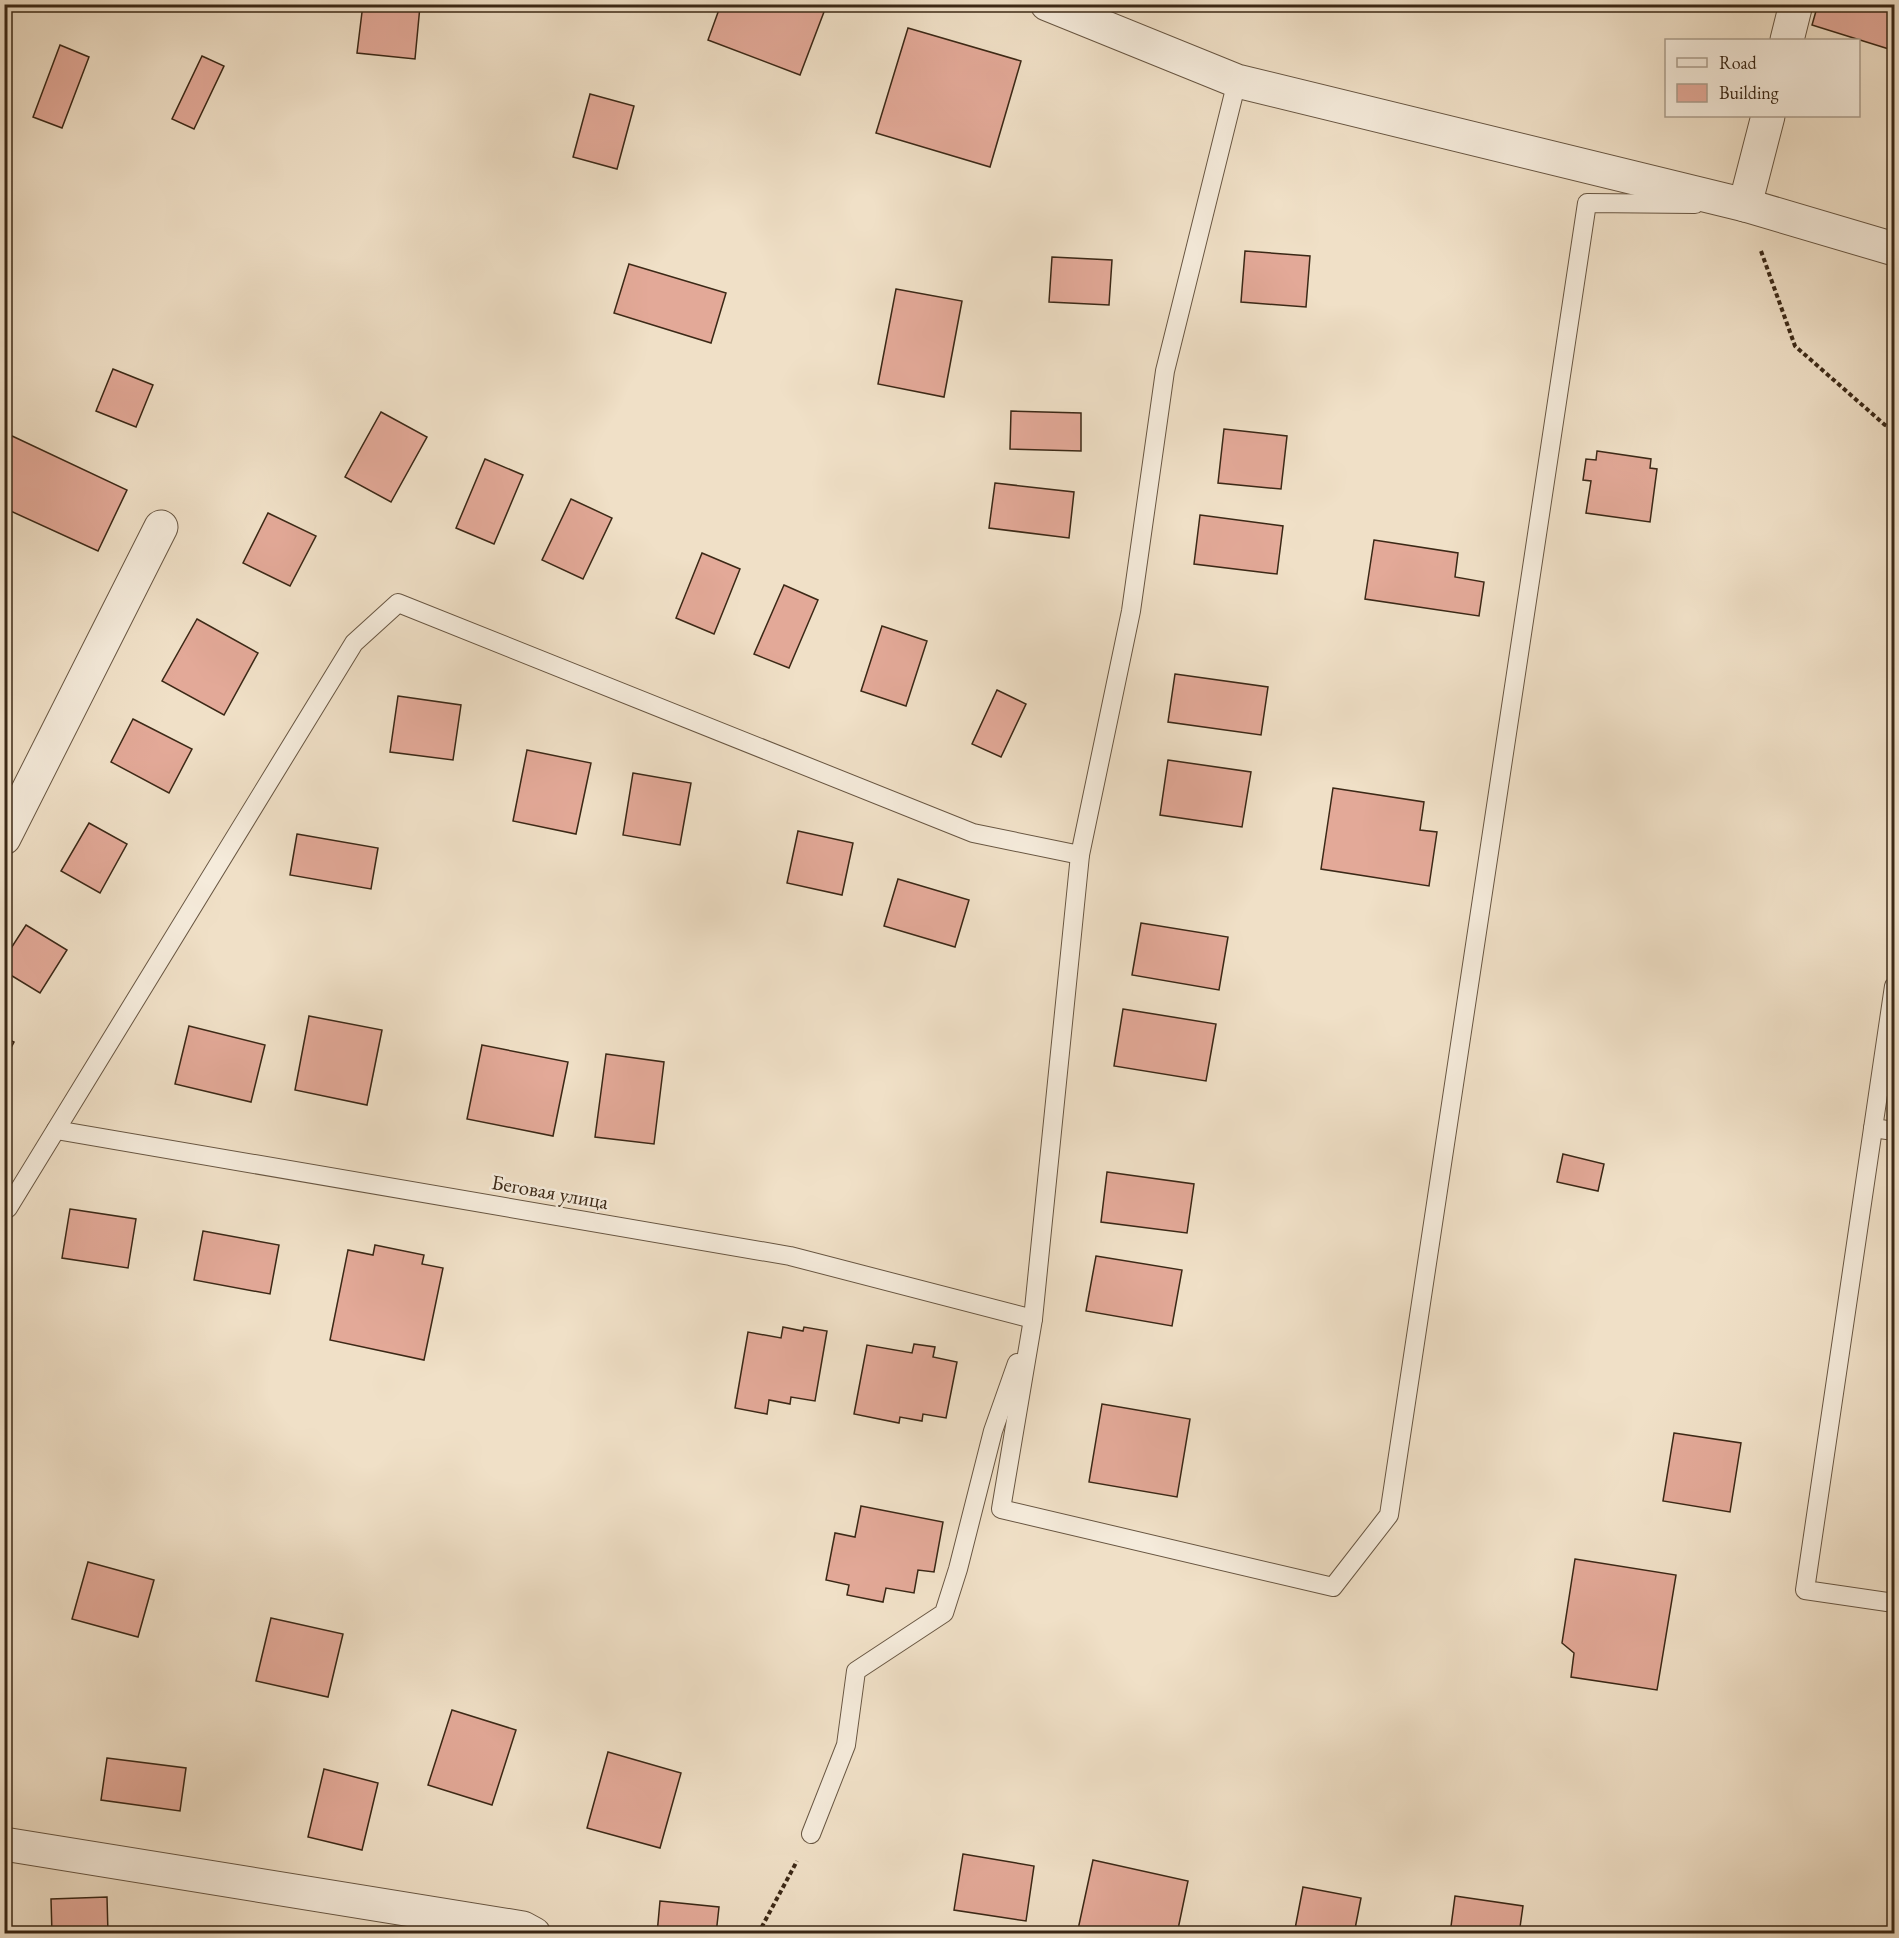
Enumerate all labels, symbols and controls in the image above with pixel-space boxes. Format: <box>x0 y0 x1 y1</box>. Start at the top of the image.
legend <box>1665 39 1860 117</box>
text: Road <box>1719 51 1758 74</box>
text: Building <box>1719 81 1779 104</box>
street label: Беговая улица <box>490 1168 611 1215</box>

